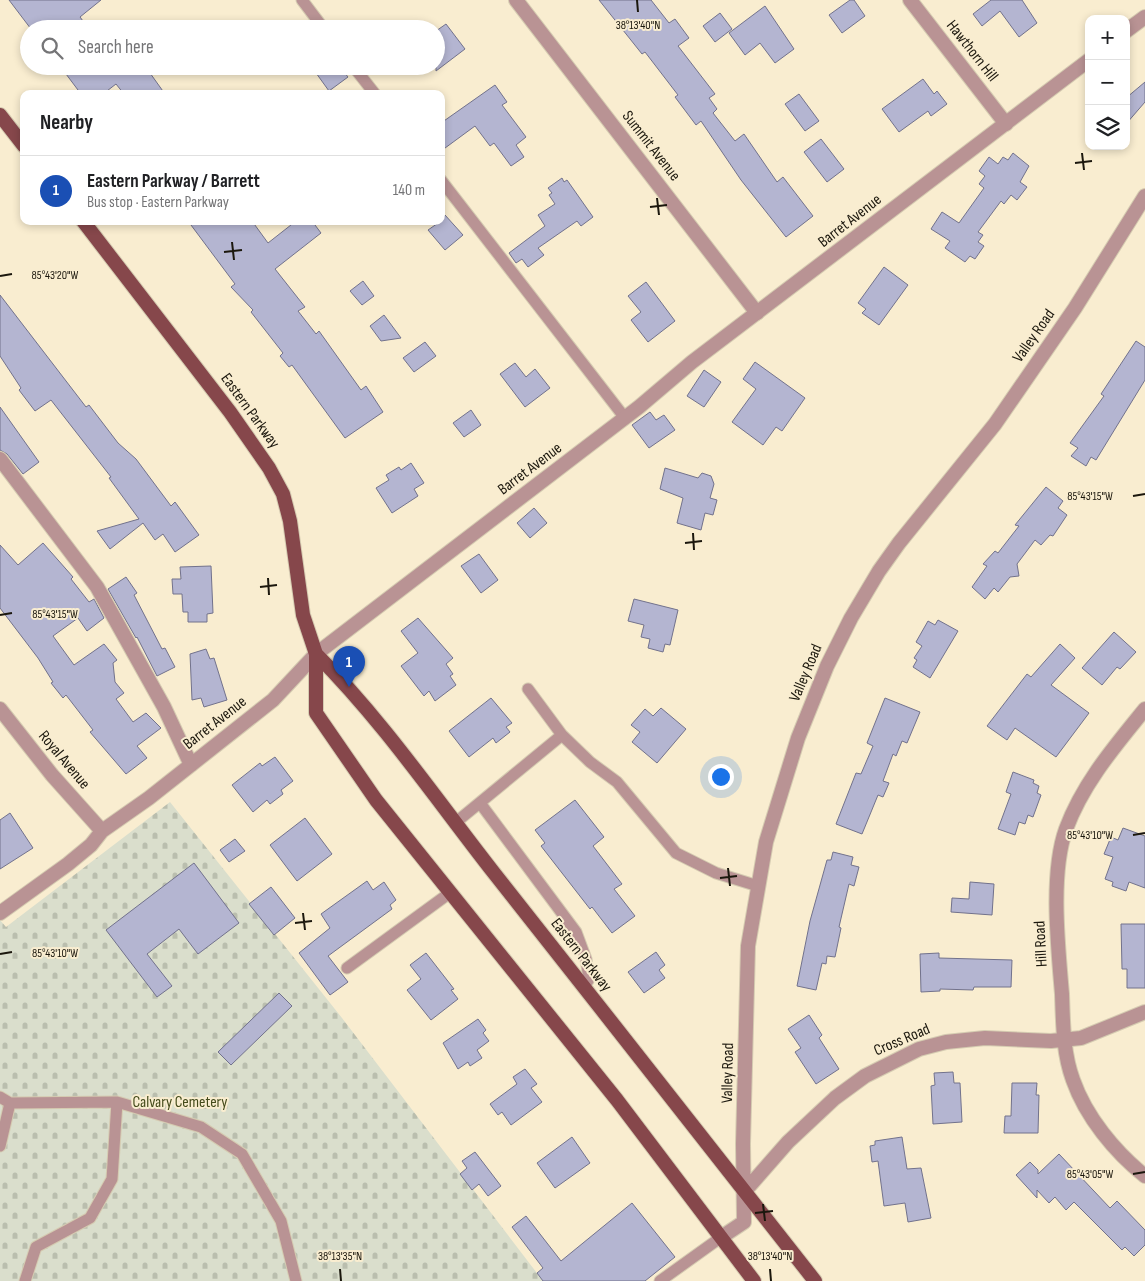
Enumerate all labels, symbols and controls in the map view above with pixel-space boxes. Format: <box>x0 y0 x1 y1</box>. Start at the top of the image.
map controls <box>1085 15 1130 150</box>
button: + <box>1085 15 1130 60</box>
street label: Hawthorn Hill <box>942 17 1002 85</box>
text: 38°13'40"N <box>616 18 660 33</box>
search box <box>20 20 445 75</box>
icon: search <box>38 34 66 62</box>
text: Search here <box>78 36 154 59</box>
button: − <box>1085 60 1130 105</box>
button: layers <box>1085 105 1130 150</box>
street label: Summit Avenue <box>618 107 684 185</box>
text: Nearby <box>40 110 93 135</box>
text: Eastern Parkway / Barrett <box>87 170 260 193</box>
text: 1 <box>53 181 59 200</box>
text: 140 m <box>393 181 425 200</box>
street label: Barret Avenue <box>815 190 885 252</box>
text: Bus stop · Eastern Parkway <box>87 193 229 212</box>
text: 85°43'20"W <box>32 268 79 283</box>
street label: Valley Road <box>1009 306 1059 366</box>
street label: Eastern Parkway <box>216 370 284 452</box>
street label: Barret Avenue <box>494 439 566 499</box>
text: 85°43'15"W <box>1067 489 1113 504</box>
text: 85°43'15"W <box>32 607 78 622</box>
street label: Valley Road <box>785 641 827 705</box>
pin: 1 <box>333 646 365 687</box>
street label: Barret Avenue <box>180 692 250 754</box>
street label: Royal Avenue <box>34 727 94 793</box>
your location <box>708 764 734 790</box>
text: 85°43'10"W <box>1067 828 1113 843</box>
street label: Eastern Parkway <box>546 915 616 995</box>
street label: Hill Road <box>1030 920 1052 968</box>
text: 85°43'10"W <box>32 946 78 961</box>
street label: Cross Road <box>871 1020 933 1060</box>
street label: Valley Road <box>718 1043 738 1103</box>
park label: Calvary Cemetery <box>133 1093 227 1112</box>
text: 85°43'05"W <box>1067 1167 1114 1182</box>
text: 38°13'35"N <box>318 1249 362 1264</box>
text: 38°13'40"N <box>748 1249 792 1264</box>

